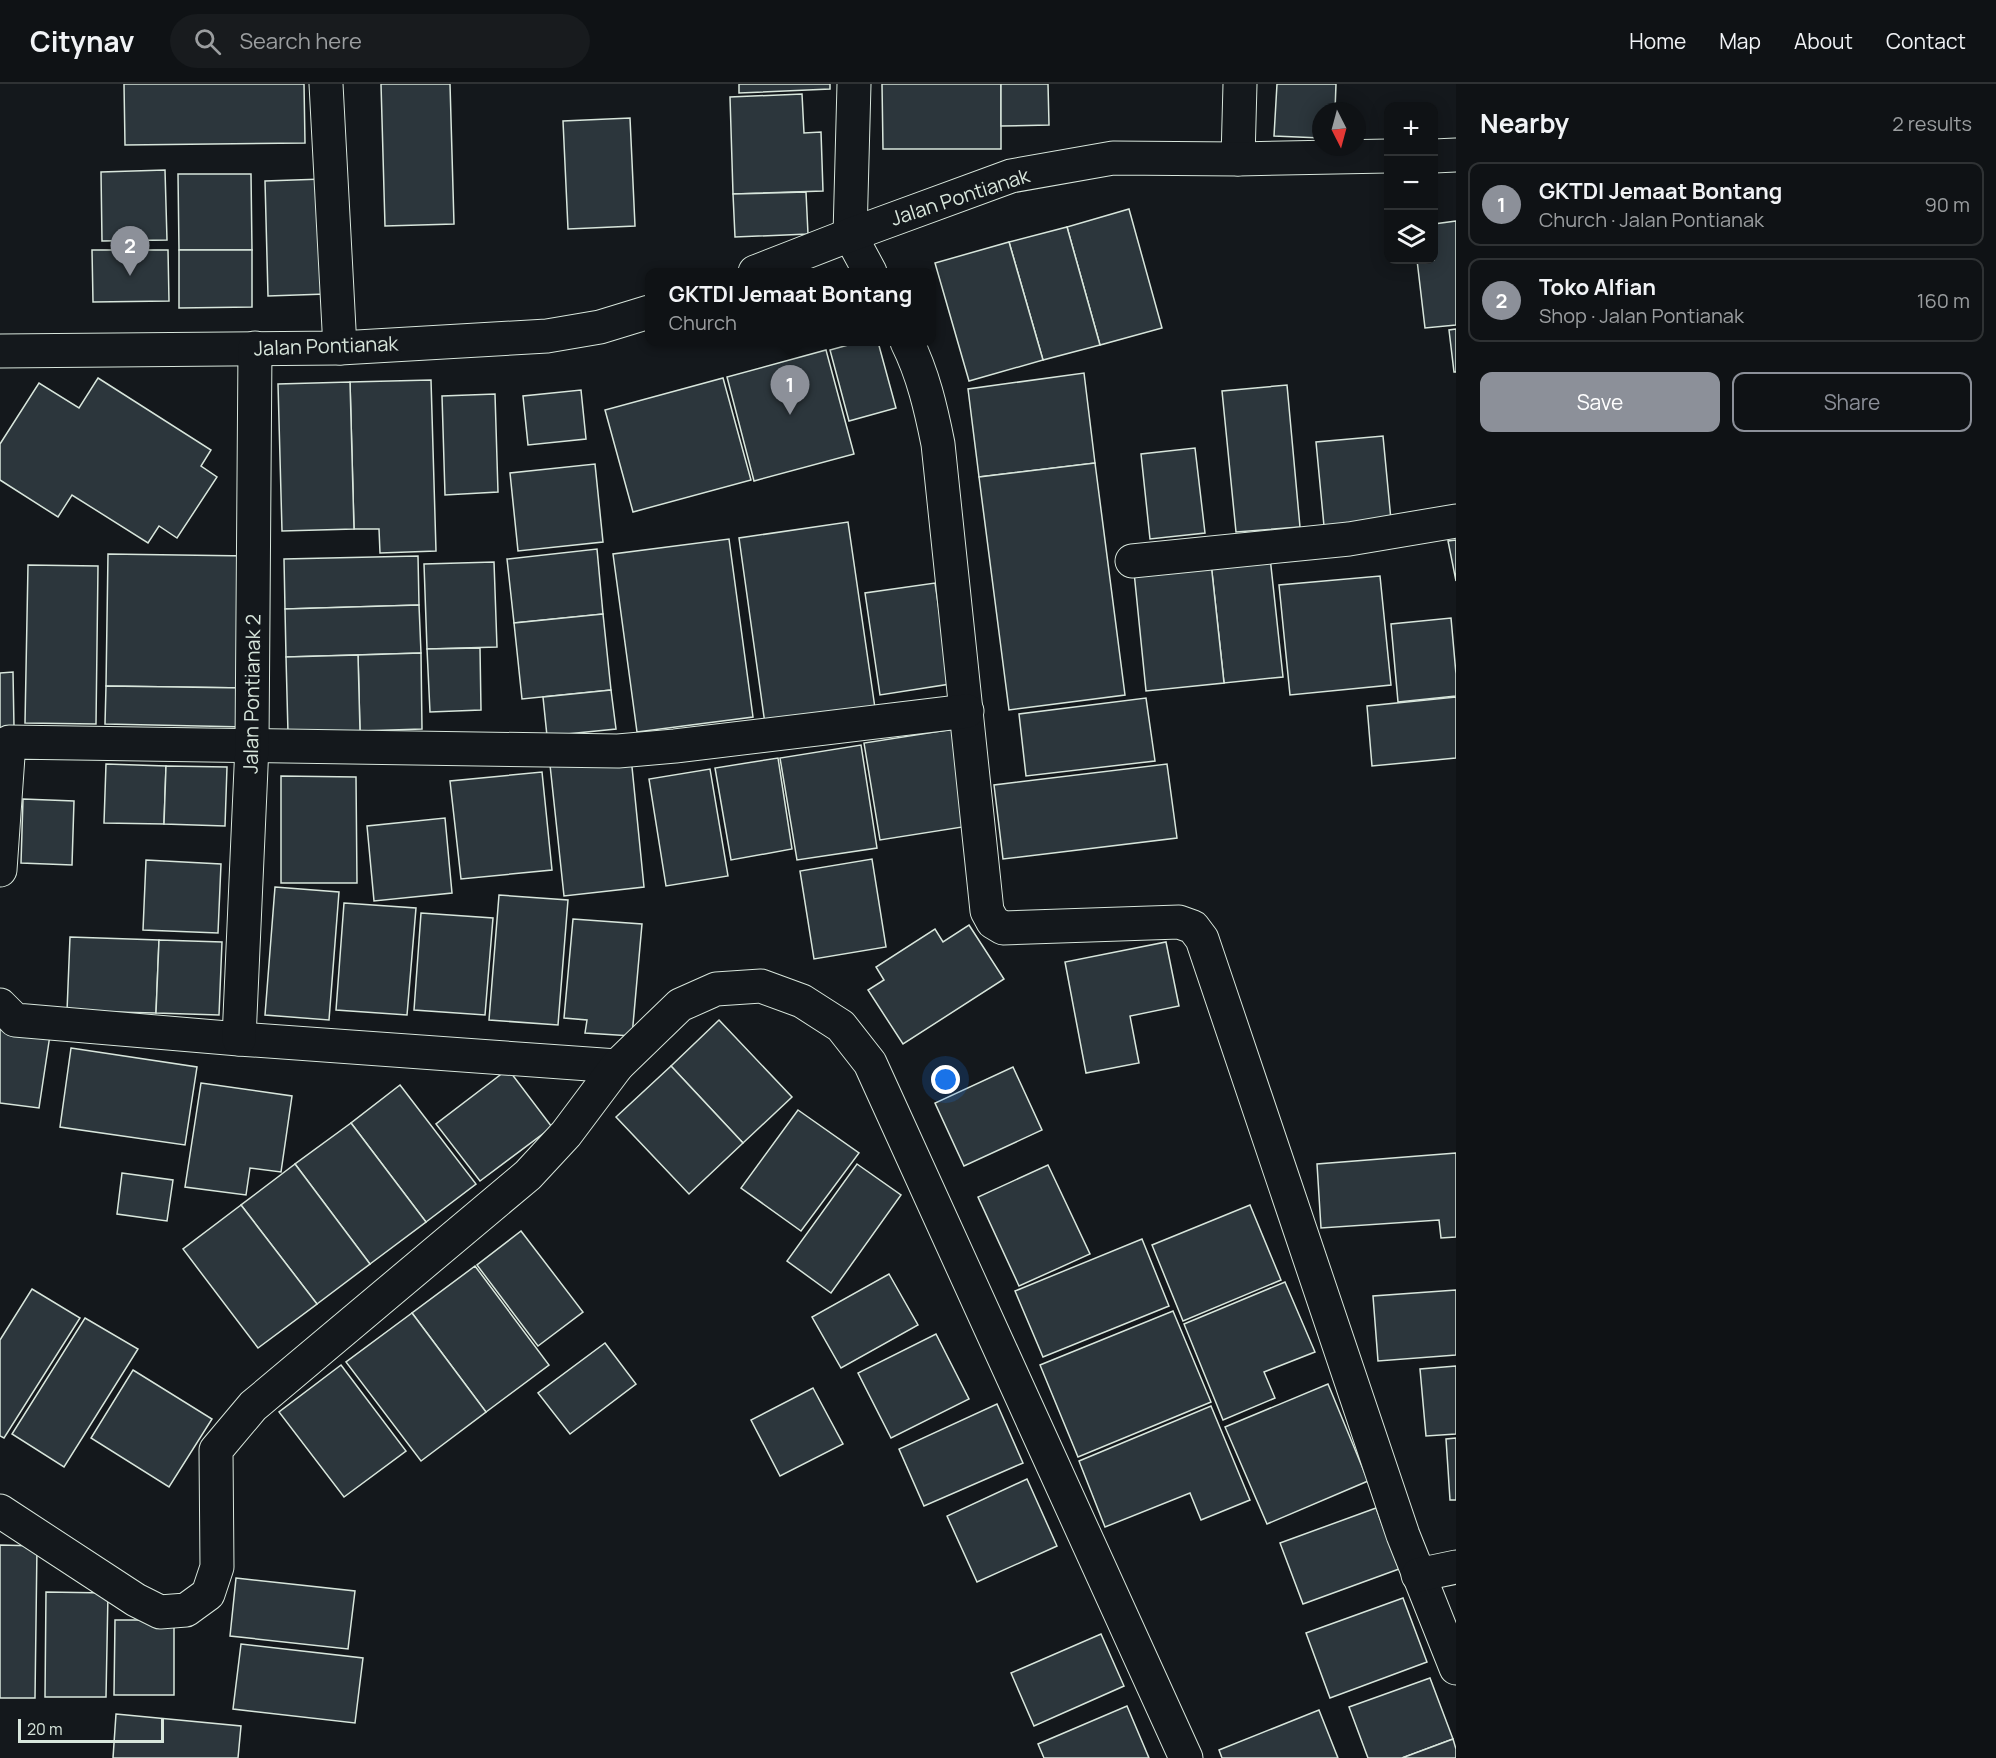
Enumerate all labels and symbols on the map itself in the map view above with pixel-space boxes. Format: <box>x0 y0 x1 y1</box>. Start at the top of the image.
north arrow <box>1312 102 1366 156</box>
street label: Jalan Pontianak <box>887 161 1034 232</box>
pin: 2 <box>110 226 150 276</box>
street label: Jalan Pontianak <box>253 329 400 362</box>
pin: 1 <box>770 366 810 415</box>
street label: Jalan Pontianak 2 <box>237 614 266 774</box>
your location <box>931 1065 960 1094</box>
scale bar <box>18 1716 164 1744</box>

